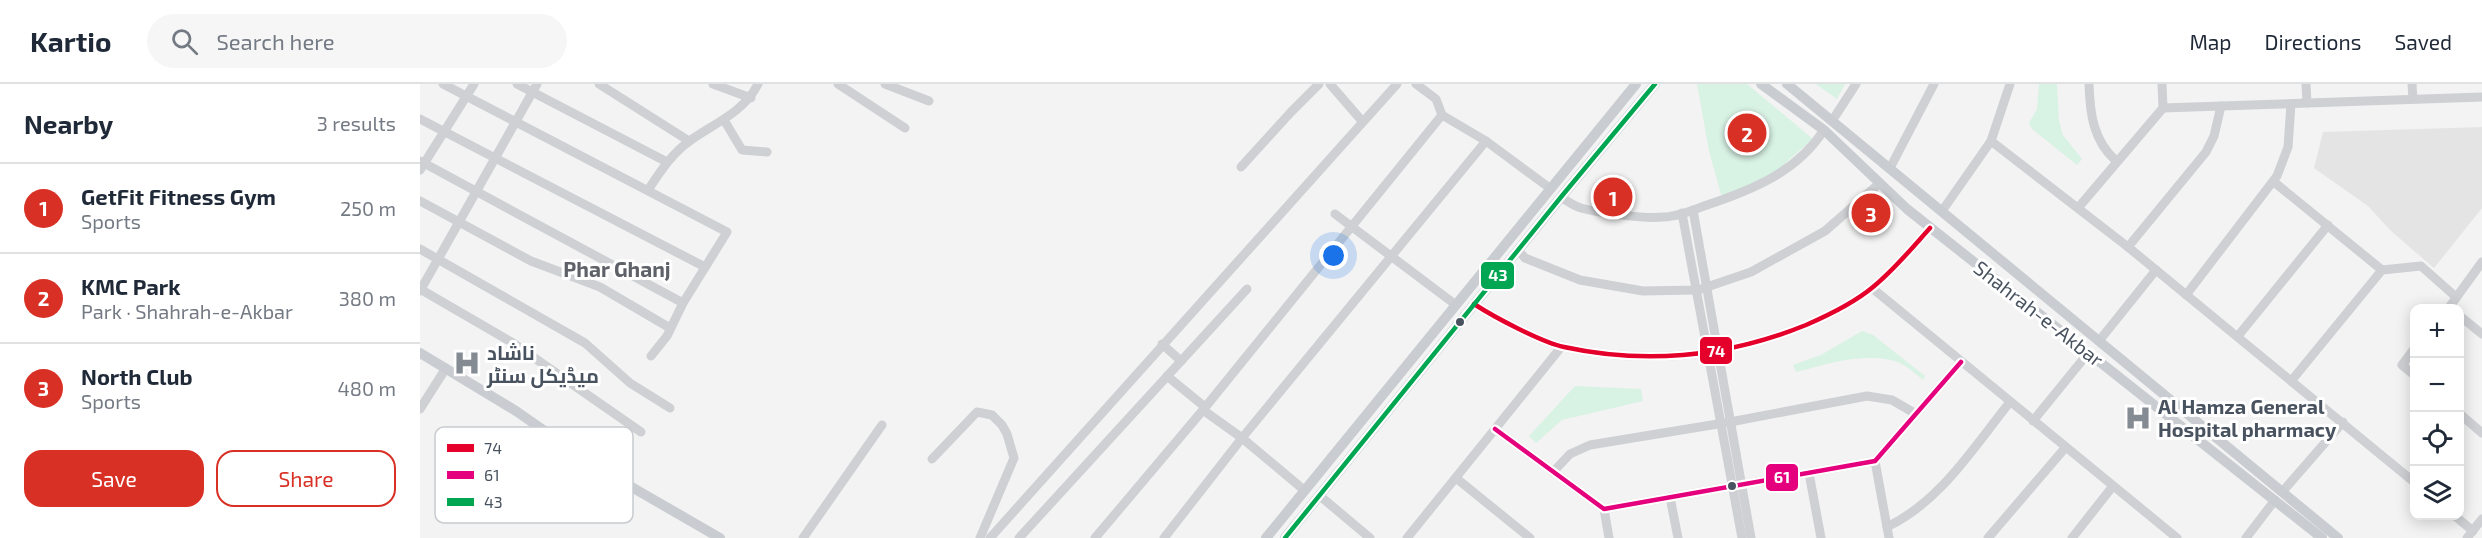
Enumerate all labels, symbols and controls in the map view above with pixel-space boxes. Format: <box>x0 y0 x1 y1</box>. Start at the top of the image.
search box <box>147 14 567 68</box>
text: Kartio <box>30 24 111 58</box>
icon: search <box>168 25 201 58</box>
text: Search here <box>216 28 335 54</box>
text: Map <box>2189 29 2232 54</box>
text: Directions <box>2265 29 2361 54</box>
text: Saved <box>2394 29 2452 54</box>
text: Nearby <box>24 108 113 139</box>
pin: 2 <box>1728 110 1766 156</box>
text: 3 results <box>317 111 396 135</box>
pin: 1 <box>1594 174 1632 220</box>
text: GetFit Fitness Gym <box>81 183 276 209</box>
pin: 3 <box>1852 190 1890 236</box>
text: 1 <box>39 196 48 220</box>
text: 250 m <box>340 196 396 220</box>
text: Sports <box>81 209 141 233</box>
your location <box>1319 241 1348 270</box>
street label: Shahrah-e-Akbar <box>1969 255 2109 371</box>
district label: Phar Ghanj <box>563 256 671 281</box>
line badge: 43 <box>1480 261 1515 290</box>
text: 43 <box>1488 265 1508 284</box>
text: KMC Park <box>81 273 181 299</box>
text: 2 <box>38 286 49 310</box>
text: 380 m <box>339 286 396 310</box>
text: Park · Shahrah-e-Akbar <box>81 299 293 323</box>
map controls <box>2410 304 2464 520</box>
button: + <box>2410 304 2464 358</box>
unlabelled marker <box>1454 316 1466 328</box>
line badge: 74 <box>1699 336 1733 365</box>
place label: ناشاد میڈیکل سنٹر <box>486 340 599 388</box>
text: 74 <box>1707 341 1725 360</box>
hospital icon: ناشاد میڈیکل سنٹر <box>452 348 482 378</box>
button: − <box>2410 358 2464 412</box>
text: North Club <box>81 363 193 389</box>
text: 3 <box>38 376 49 400</box>
text: 480 m <box>338 376 396 400</box>
text: Sports <box>81 389 141 413</box>
place label: Al Hamza General Hospital pharmacy <box>2158 394 2337 442</box>
hospital icon: Al Hamza General Hospital pharmacy <box>2123 403 2153 433</box>
button: locate <box>2410 412 2464 466</box>
legend <box>435 427 633 523</box>
text: 74 <box>484 438 502 457</box>
button: Save <box>24 450 204 507</box>
button: Share <box>216 450 396 507</box>
line badge: 61 <box>1765 463 1799 492</box>
text: 61 <box>484 465 500 484</box>
button: layers <box>2410 466 2464 520</box>
text: 61 <box>1774 467 1790 486</box>
unlabelled marker <box>1726 480 1738 492</box>
text: 43 <box>484 492 503 511</box>

